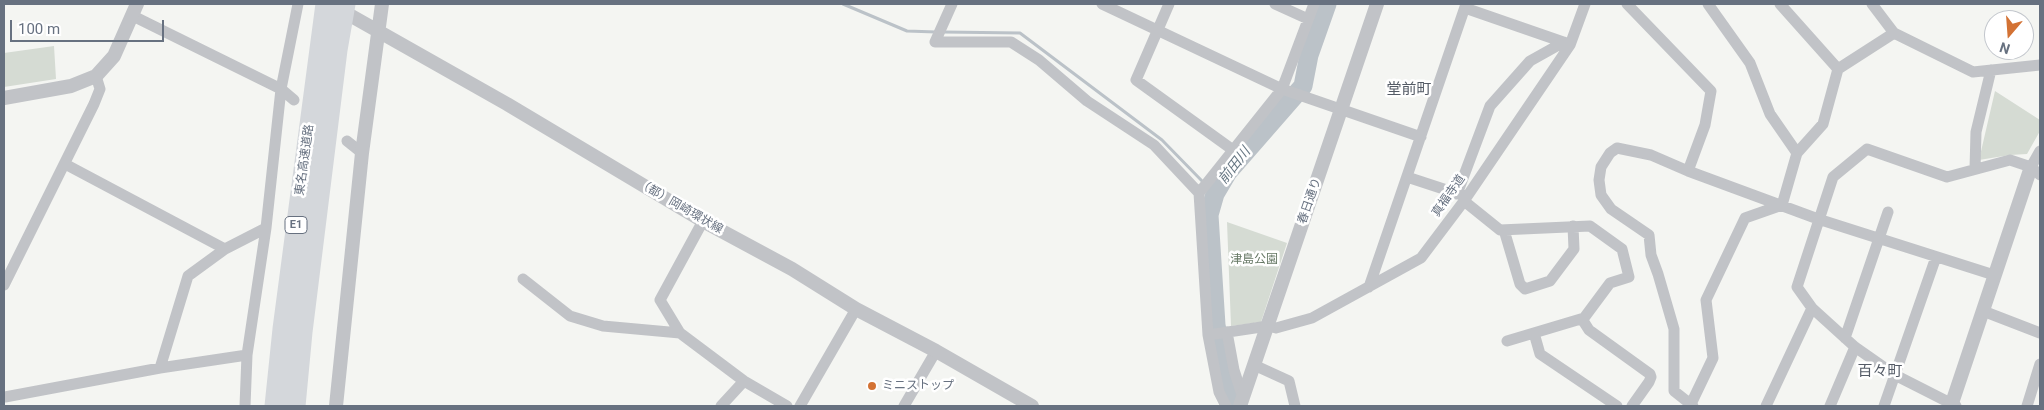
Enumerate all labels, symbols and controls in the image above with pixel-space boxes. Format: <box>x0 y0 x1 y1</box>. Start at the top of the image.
scale bar <box>12 10 166 42</box>
north arrow <box>1984 10 2034 60</box>
text: 100 m <box>18 20 60 38</box>
text: N <box>1998 39 2012 57</box>
district label: 堂前町 <box>1387 81 1431 99</box>
street label: 東名高速道路 <box>293 123 317 197</box>
water label: 前田川 <box>1215 144 1255 188</box>
street label: 真福寺道 <box>1429 172 1469 220</box>
street label: 春日通り <box>1295 176 1325 226</box>
street label: （都）岡崎環状線 <box>635 177 725 237</box>
road number: E1 <box>285 216 307 234</box>
park label: 津島公園 <box>1230 253 1278 267</box>
district label: 百々町 <box>1858 363 1902 381</box>
place label: ミニストップ <box>882 379 954 393</box>
marker: ミニストップ <box>866 380 878 392</box>

